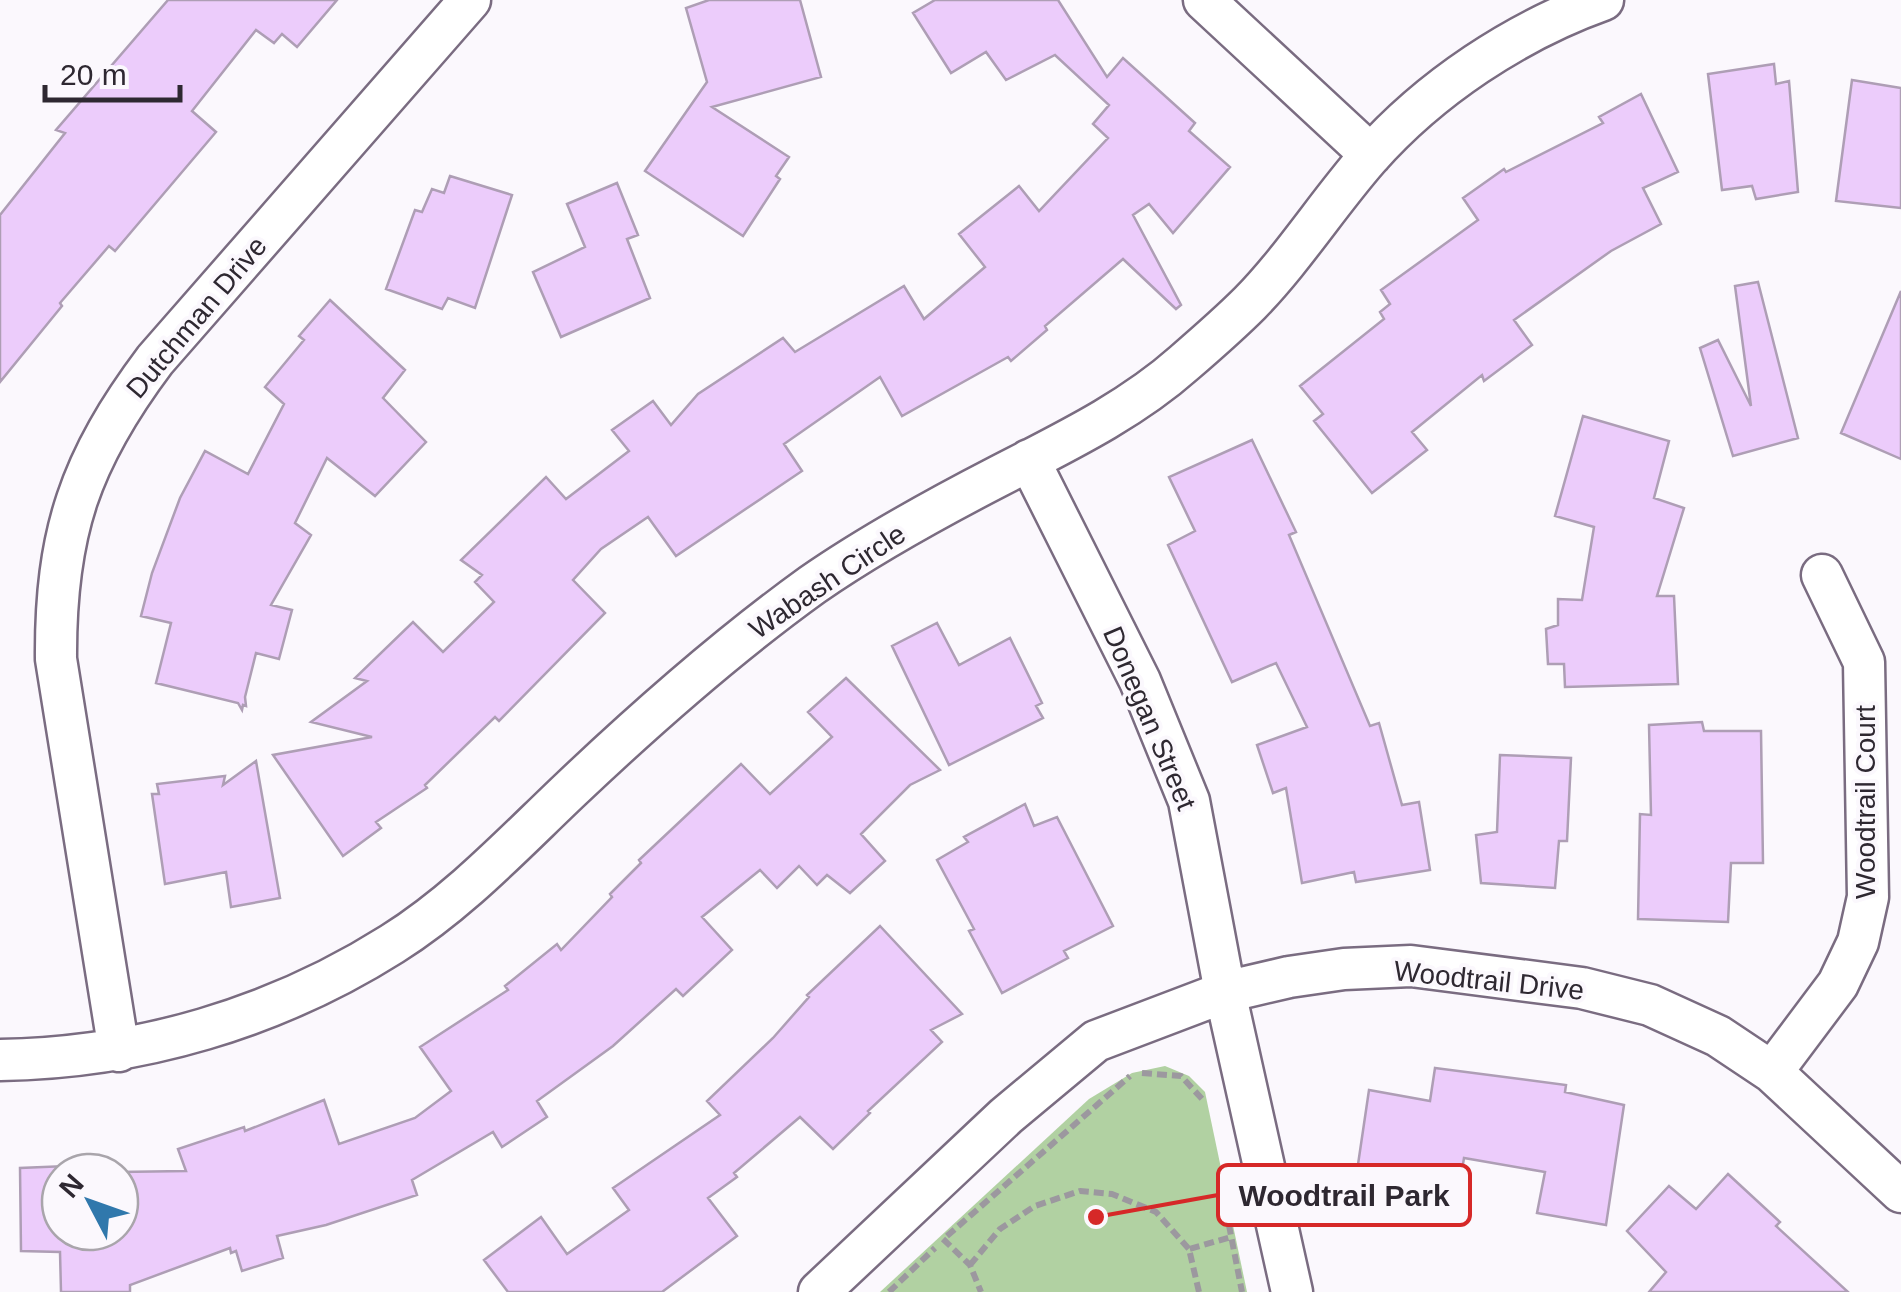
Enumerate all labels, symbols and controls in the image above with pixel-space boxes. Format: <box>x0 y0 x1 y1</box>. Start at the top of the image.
scale bar <box>45 40 180 102</box>
text: 20 m <box>60 58 127 91</box>
street label: Dutchman Drive <box>120 230 273 404</box>
street label: Wabash Circle <box>744 518 911 645</box>
street label: Donegan Street <box>1097 622 1202 815</box>
street label: Woodtrail Court <box>1850 705 1881 899</box>
street label: Woodtrail Drive <box>1392 955 1585 1006</box>
north arrow <box>40 1152 140 1252</box>
callout: Woodtrail Park <box>1218 1165 1470 1225</box>
text: N <box>53 1168 90 1204</box>
text: Woodtrail Park <box>1238 1179 1450 1212</box>

